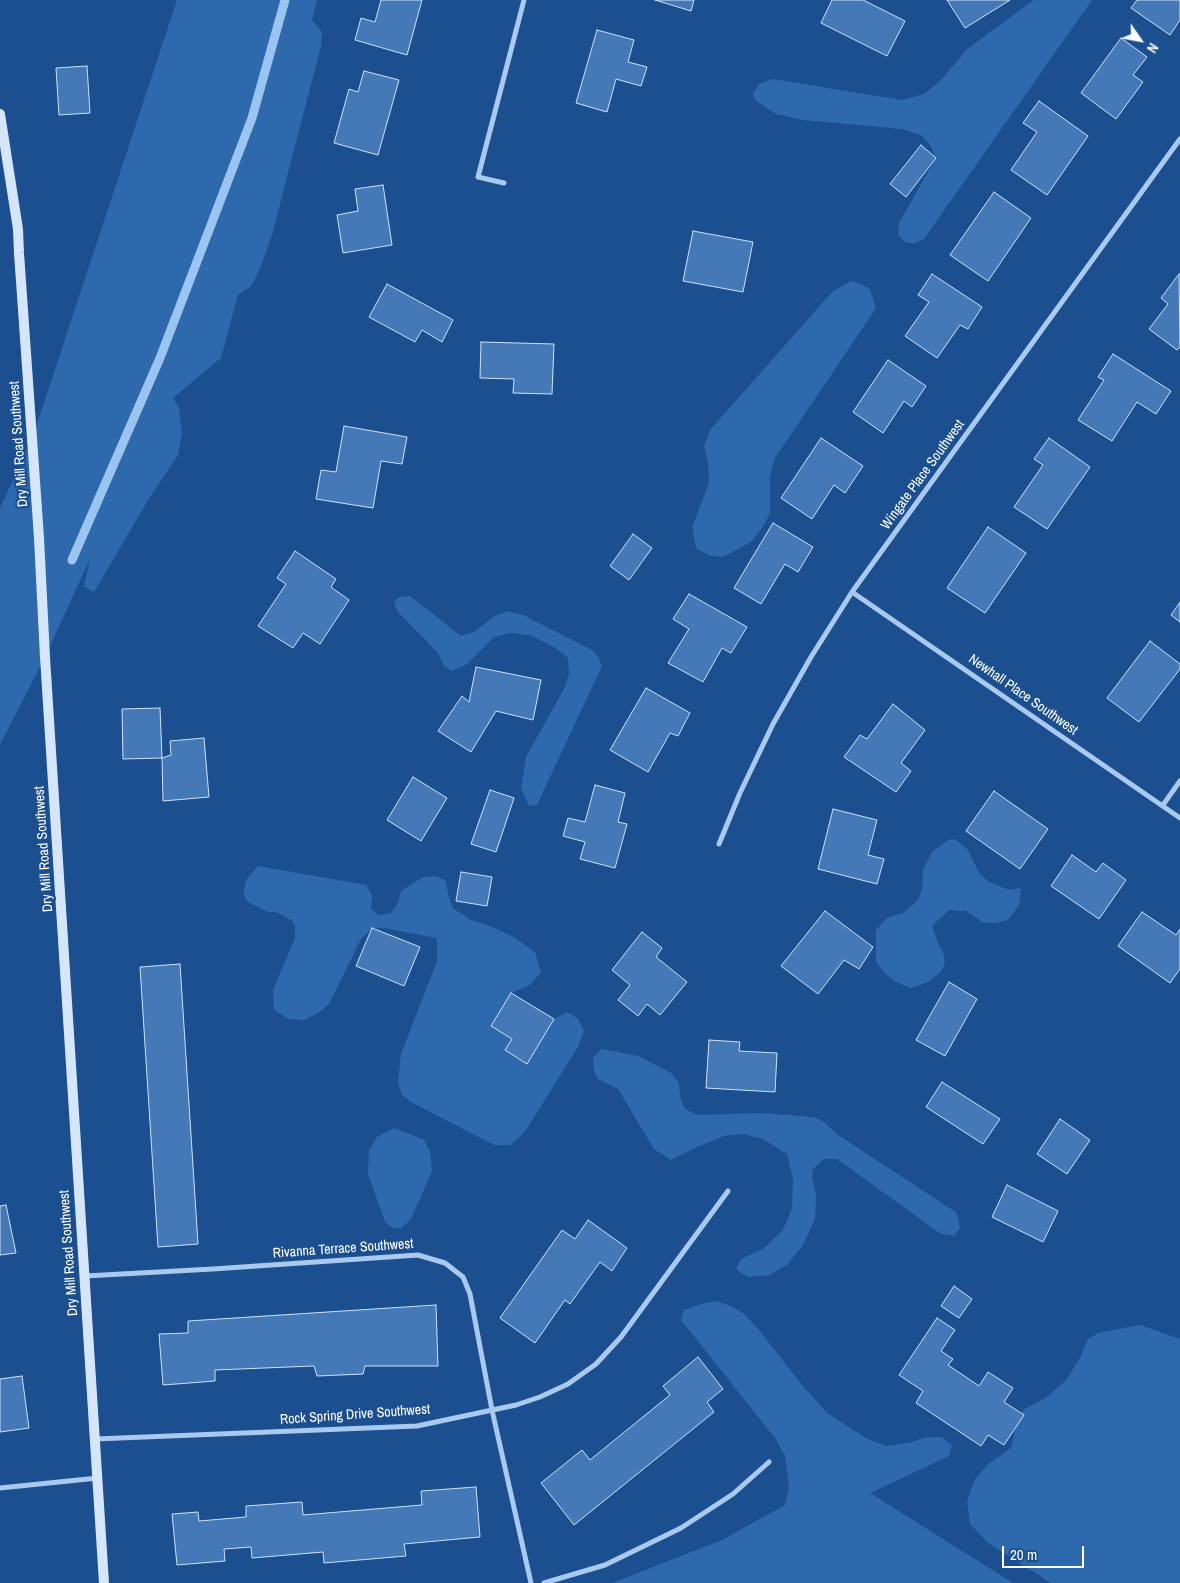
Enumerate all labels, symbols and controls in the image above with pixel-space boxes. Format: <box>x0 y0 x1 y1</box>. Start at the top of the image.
north arrow <box>1115 15 1165 65</box>
text: N <box>1143 40 1162 57</box>
street label: Dry Mill Road Southwest <box>6 380 32 508</box>
street label: Wingate Place Southwest <box>878 417 968 533</box>
street label: Newhall Place Southwest <box>965 651 1081 739</box>
street label: Dry Mill Road Southwest <box>31 785 57 913</box>
street label: Dry Mill Road Southwest <box>56 1189 82 1317</box>
street label: Rivanna Terrace Southwest <box>272 1236 414 1262</box>
street label: Rock Spring Drive Southwest <box>279 1401 431 1429</box>
scale bar <box>1005 1536 1088 1568</box>
text: 20 m <box>1010 1544 1037 1565</box>

